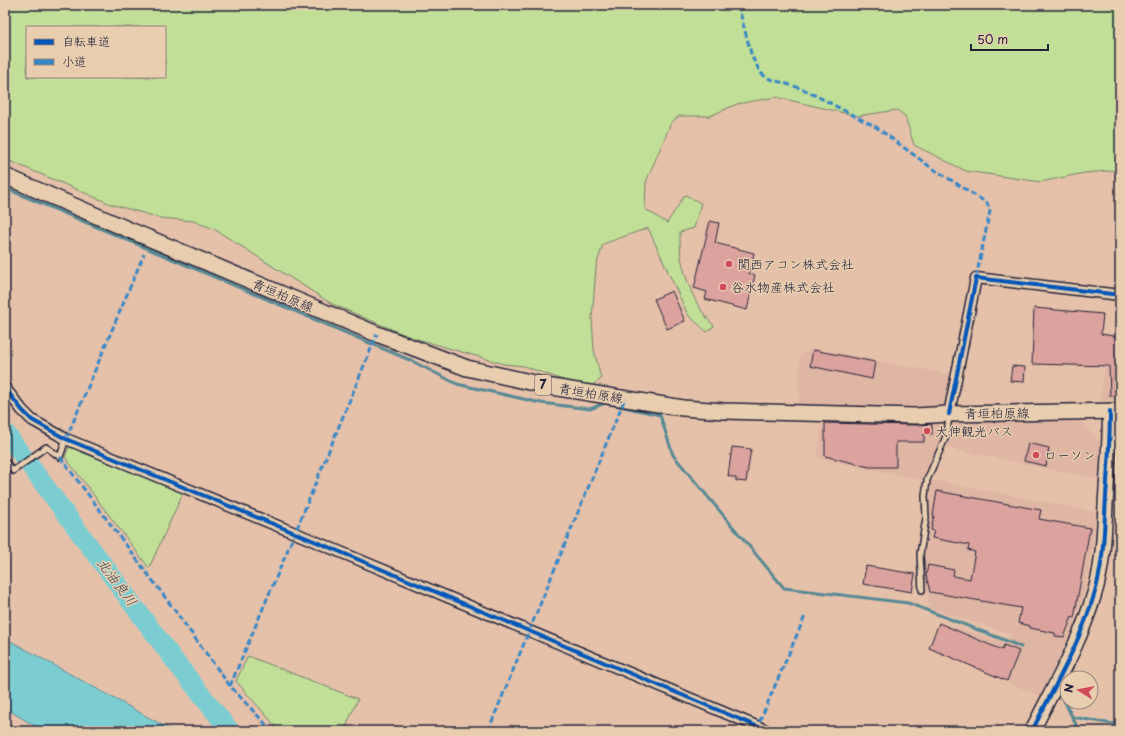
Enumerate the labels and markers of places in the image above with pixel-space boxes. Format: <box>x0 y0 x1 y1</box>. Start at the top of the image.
place label: 関西アコン株式会社 <box>737 254 854 273</box>
marker: 関西アコン株式会社 <box>724 259 734 269</box>
place label: 谷水物産株式会社 <box>731 277 835 296</box>
marker: 谷水物産株式会社 <box>718 282 728 292</box>
place label: 大伸観光バス <box>935 421 1013 440</box>
marker: 大伸観光バス <box>922 426 932 436</box>
place label: ローソン <box>1044 445 1096 464</box>
marker: ローソン <box>1031 450 1041 460</box>

